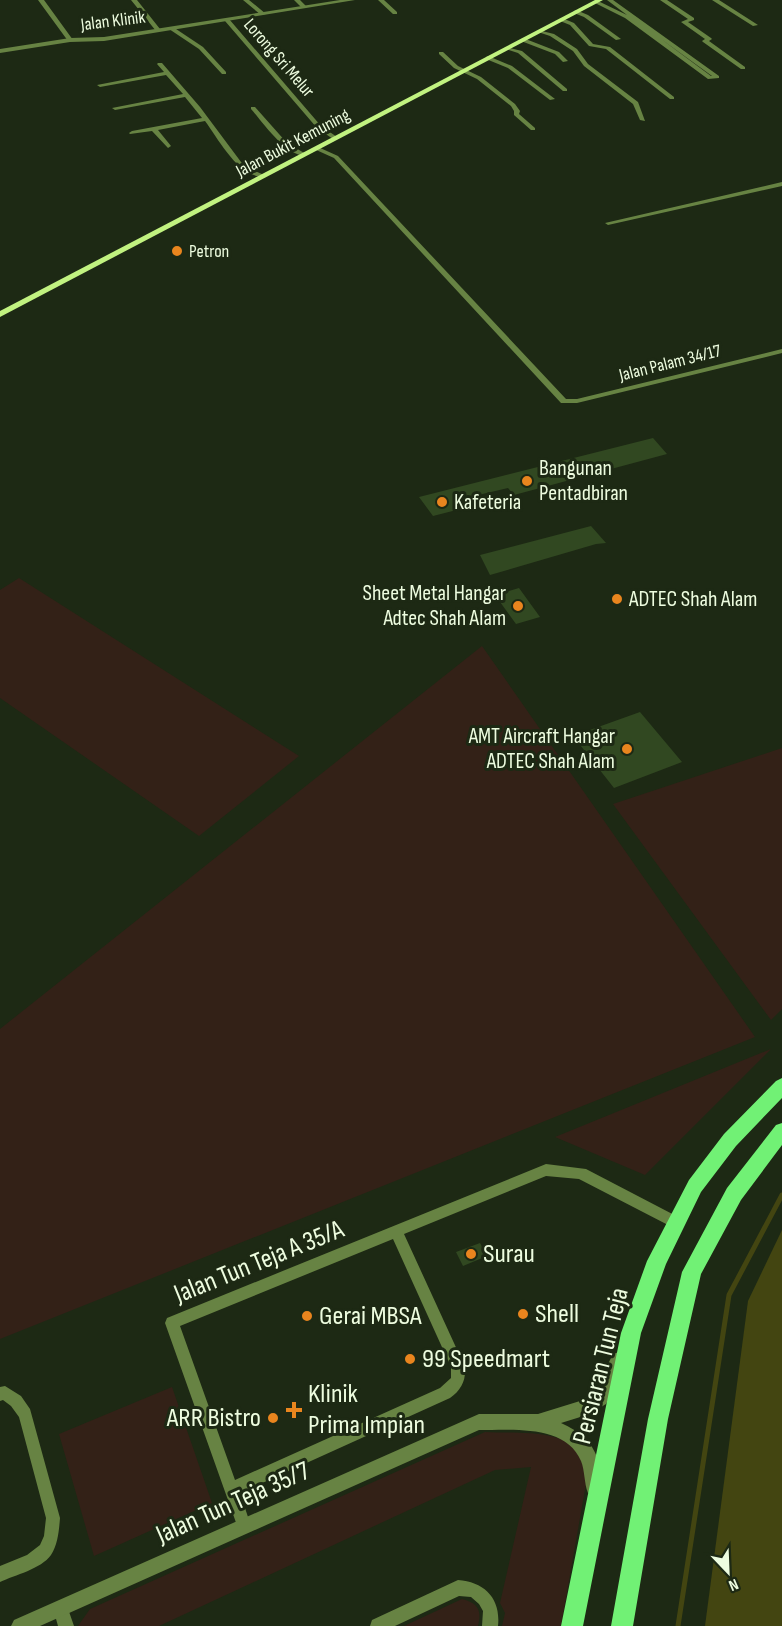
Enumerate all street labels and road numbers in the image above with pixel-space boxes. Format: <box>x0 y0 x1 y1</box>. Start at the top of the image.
street label: Jalan Klinik <box>79 7 146 35</box>
street label: Lorong Sri Melur <box>239 14 319 102</box>
street label: Jalan Bukit Kemuning <box>232 104 353 182</box>
street label: Jalan Palam 34/17 <box>616 340 724 386</box>
street label: Jalan Tun Teja A 35/A <box>169 1213 349 1311</box>
street label: Persiaran Tun Teja <box>566 1285 636 1447</box>
street label: Jalan Tun Teja 35/7 <box>150 1455 315 1552</box>

